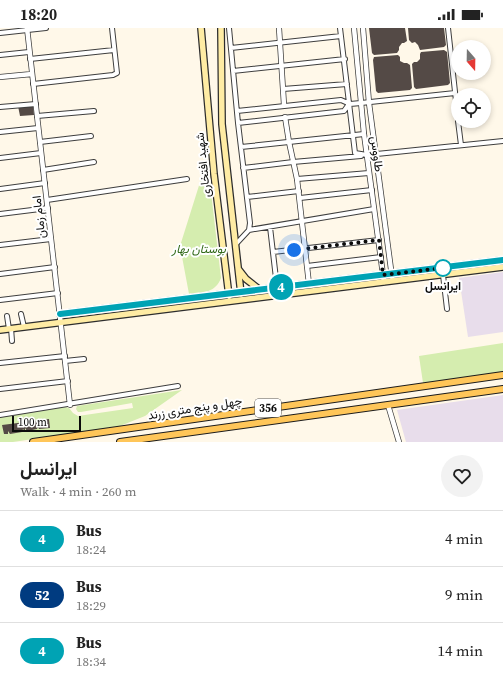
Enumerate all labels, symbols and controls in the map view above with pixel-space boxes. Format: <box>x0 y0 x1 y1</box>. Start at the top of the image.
text: 18:20 <box>20 4 57 25</box>
north arrow <box>451 40 491 80</box>
map controls <box>451 40 491 128</box>
button: locate <box>451 88 491 128</box>
street label: شهید افتخاری <box>192 132 214 198</box>
street label: طاووس <box>367 135 387 173</box>
street label: امام زمان <box>28 195 50 239</box>
your location <box>284 240 304 260</box>
park label: بوستان بهار <box>171 241 226 257</box>
marker: ایرانسل <box>434 259 452 277</box>
line badge: 4 <box>268 274 294 300</box>
text: 4 <box>277 277 285 297</box>
place label: ایرانسل <box>425 278 461 294</box>
street label: چهل و پنج متری زرند <box>147 393 244 424</box>
road number: 356 <box>255 399 281 417</box>
scale bar <box>12 414 81 433</box>
text: 100 m <box>18 415 47 430</box>
text: ایرانسل <box>20 455 77 481</box>
button: heart <box>441 455 483 497</box>
text: Walk · 4 min · 260 m <box>20 483 136 500</box>
text: Bus <box>76 520 102 541</box>
text: 4 min <box>445 528 483 549</box>
text: 4 <box>38 529 46 549</box>
text: 18:24 <box>76 541 106 558</box>
text: Bus <box>76 576 102 597</box>
text: 9 min <box>445 584 483 605</box>
text: 52 <box>34 585 50 605</box>
text: 18:29 <box>76 597 106 614</box>
text: Bus <box>76 632 102 653</box>
text: 14 min <box>437 640 483 661</box>
text: 4 <box>38 641 46 661</box>
text: 18:34 <box>76 653 106 670</box>

